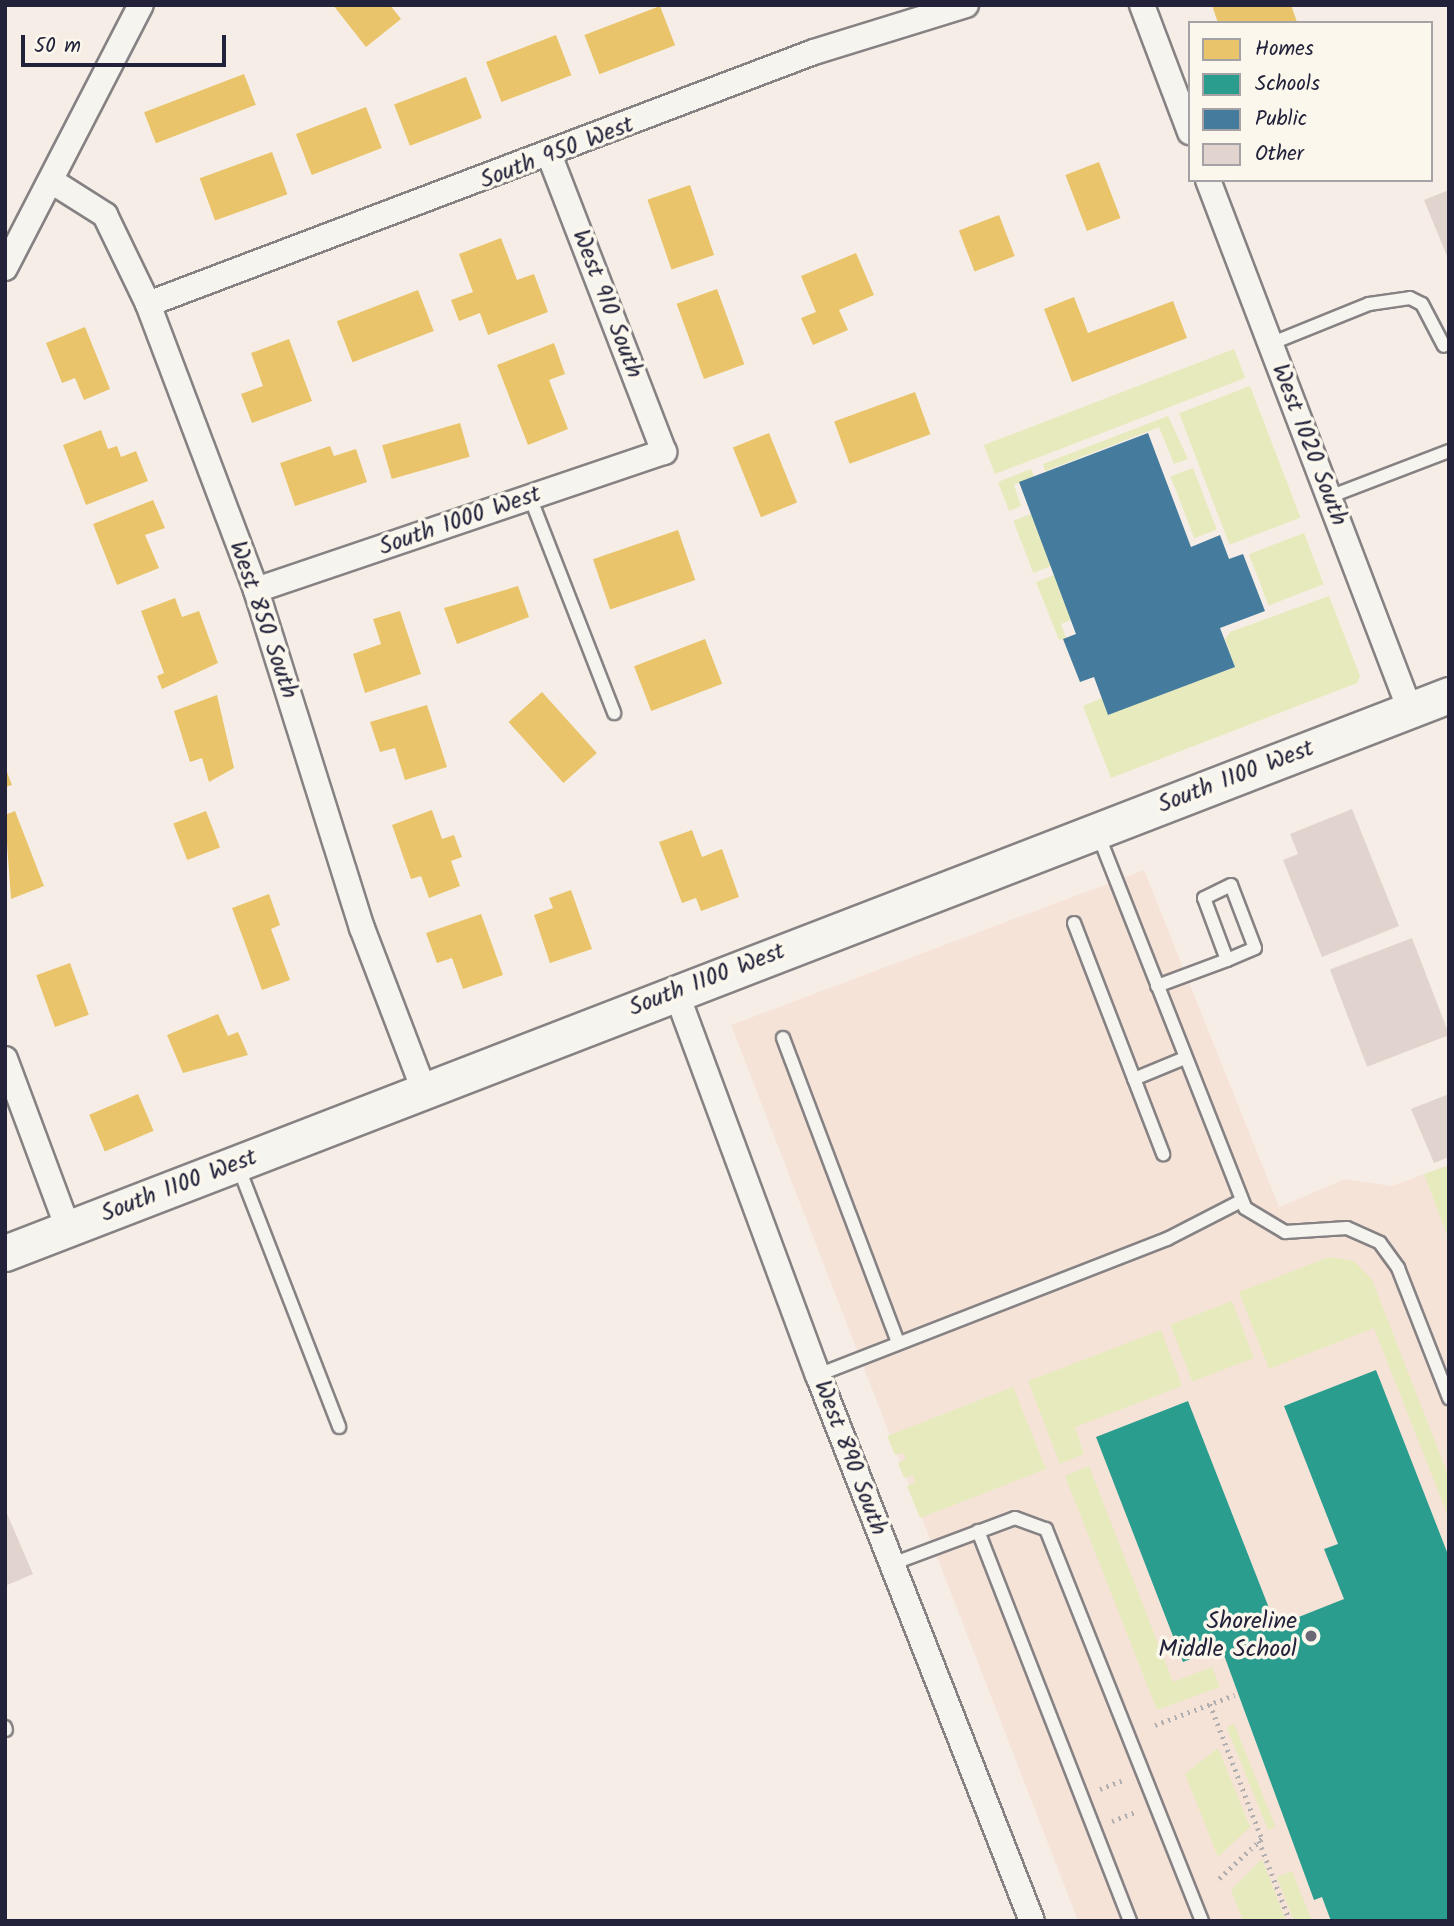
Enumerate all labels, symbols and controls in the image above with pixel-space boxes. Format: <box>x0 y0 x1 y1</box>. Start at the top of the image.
scale bar <box>24 21 229 65</box>
legend <box>1188 21 1433 182</box>
text: 50 m <box>34 30 81 63</box>
text: Homes <box>1255 33 1314 66</box>
text: Schools <box>1255 68 1320 101</box>
text: Public <box>1255 103 1307 136</box>
street label: South 950 West <box>476 110 638 196</box>
text: Other <box>1255 138 1304 171</box>
street label: West 910 South <box>565 226 649 382</box>
street label: West 1020 South <box>1265 360 1353 530</box>
street label: South 1000 West <box>375 480 545 562</box>
street label: West 850 South <box>223 537 303 703</box>
street label: South 1100 West <box>1154 734 1318 820</box>
street label: South 1100 West <box>625 937 789 1023</box>
street label: South 1100 West <box>97 1143 261 1229</box>
street label: West 890 South <box>807 1376 893 1540</box>
place label: Shoreline Middle School <box>1158 1608 1297 1664</box>
marker: Shoreline Middle School <box>1303 1628 1319 1644</box>

